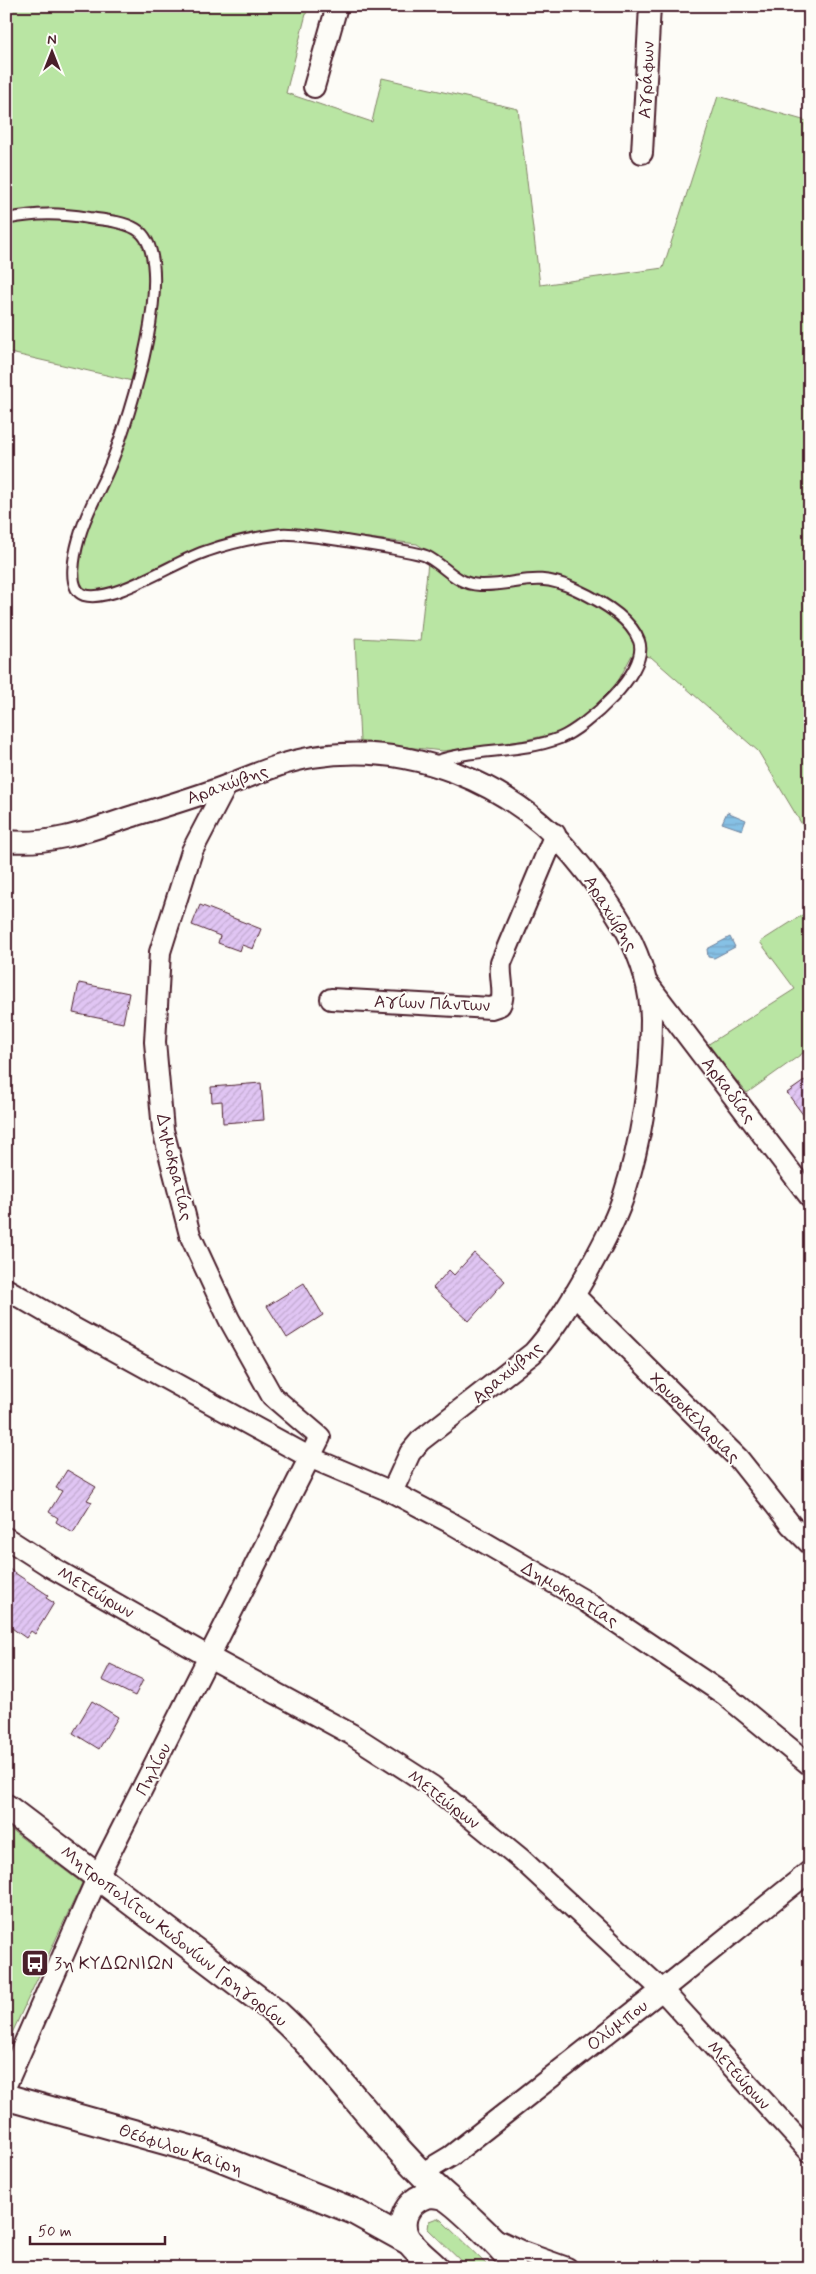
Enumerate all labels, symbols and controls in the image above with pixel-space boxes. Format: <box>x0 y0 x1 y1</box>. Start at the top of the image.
north arrow <box>28 28 78 78</box>
text: N <box>47 31 57 49</box>
street label: Αγράφων <box>633 41 661 119</box>
street label: Αραχώβης <box>183 759 271 811</box>
street label: Αραχώβης <box>577 871 643 956</box>
street label: Αγίων Πάντων <box>373 990 491 1018</box>
street label: Αρκαδίας <box>695 1053 761 1129</box>
street label: Δημοκρατίας <box>150 1111 198 1223</box>
street label: Αραχώβης <box>467 1336 548 1409</box>
street label: Χρυσοκελαριας <box>644 1367 745 1469</box>
street label: Δημοκρατίας <box>516 1556 623 1633</box>
street label: Μετεώρων <box>53 1561 138 1625</box>
street label: Πηλίου <box>130 1739 177 1800</box>
street label: Μετεώρων <box>402 1765 485 1835</box>
street label: Μητροπολίτου Κυδονίων Γρηγορίου <box>55 1840 292 2033</box>
bus stop icon: 3η ΚΥΔΩΝΙΩΝ <box>20 1948 50 1978</box>
place label: 3η ΚΥΔΩΝΙΩΝ <box>54 1952 173 1976</box>
street label: Ολύμπου <box>582 1994 653 2057</box>
street label: Μετεώρων <box>701 2036 776 2115</box>
street label: Θεόφιλου Καϊρη <box>115 2118 246 2181</box>
scale bar <box>30 2214 165 2246</box>
text: 50 m <box>38 2222 72 2242</box>

